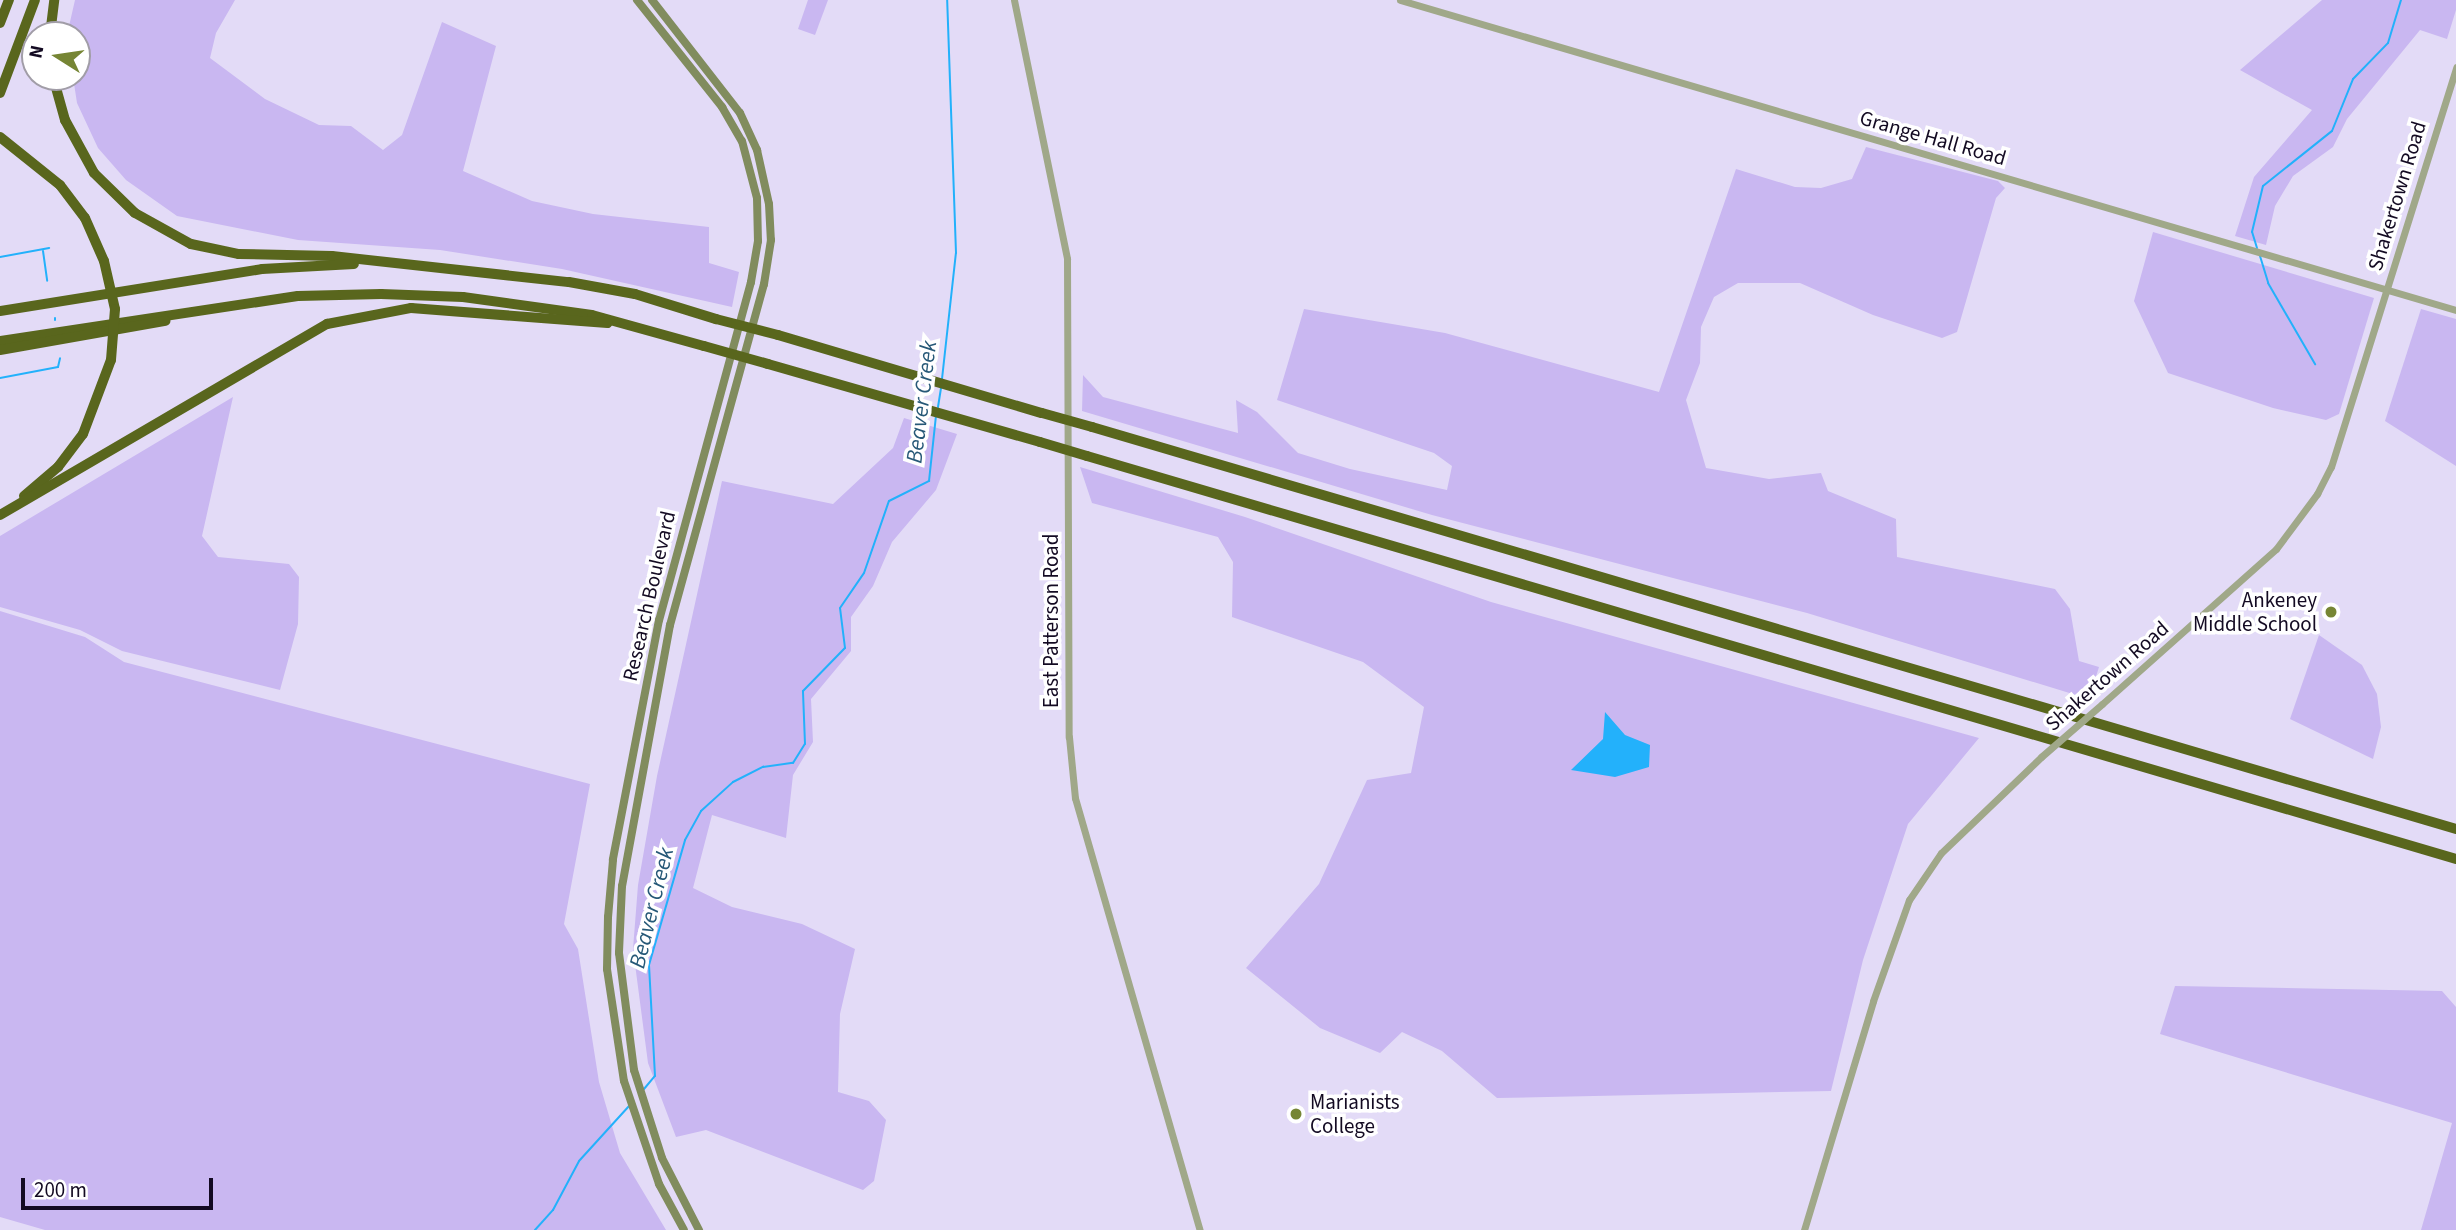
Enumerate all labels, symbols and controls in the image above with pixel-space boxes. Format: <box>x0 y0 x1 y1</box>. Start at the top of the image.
north arrow <box>21 21 91 91</box>
text: N <box>22 43 51 61</box>
street label: Grange Hall Road <box>1857 105 2009 171</box>
street label: Shakertown Road <box>2362 118 2432 274</box>
water label: Beaver Creek <box>901 339 943 465</box>
street label: Research Boulevard <box>617 509 681 683</box>
street label: East Patterson Road <box>1038 534 1064 708</box>
place label: Ankeney Middle School <box>2193 587 2317 637</box>
marker: Ankeney Middle School <box>2323 604 2339 620</box>
street label: Shakertown Road <box>2040 616 2174 736</box>
water label: Beaver Creek <box>624 845 680 971</box>
place label: Marianists College <box>1310 1089 1400 1139</box>
marker: Marianists College <box>1288 1106 1304 1122</box>
scale bar <box>24 1164 217 1208</box>
text: 200 m <box>34 1175 87 1205</box>

